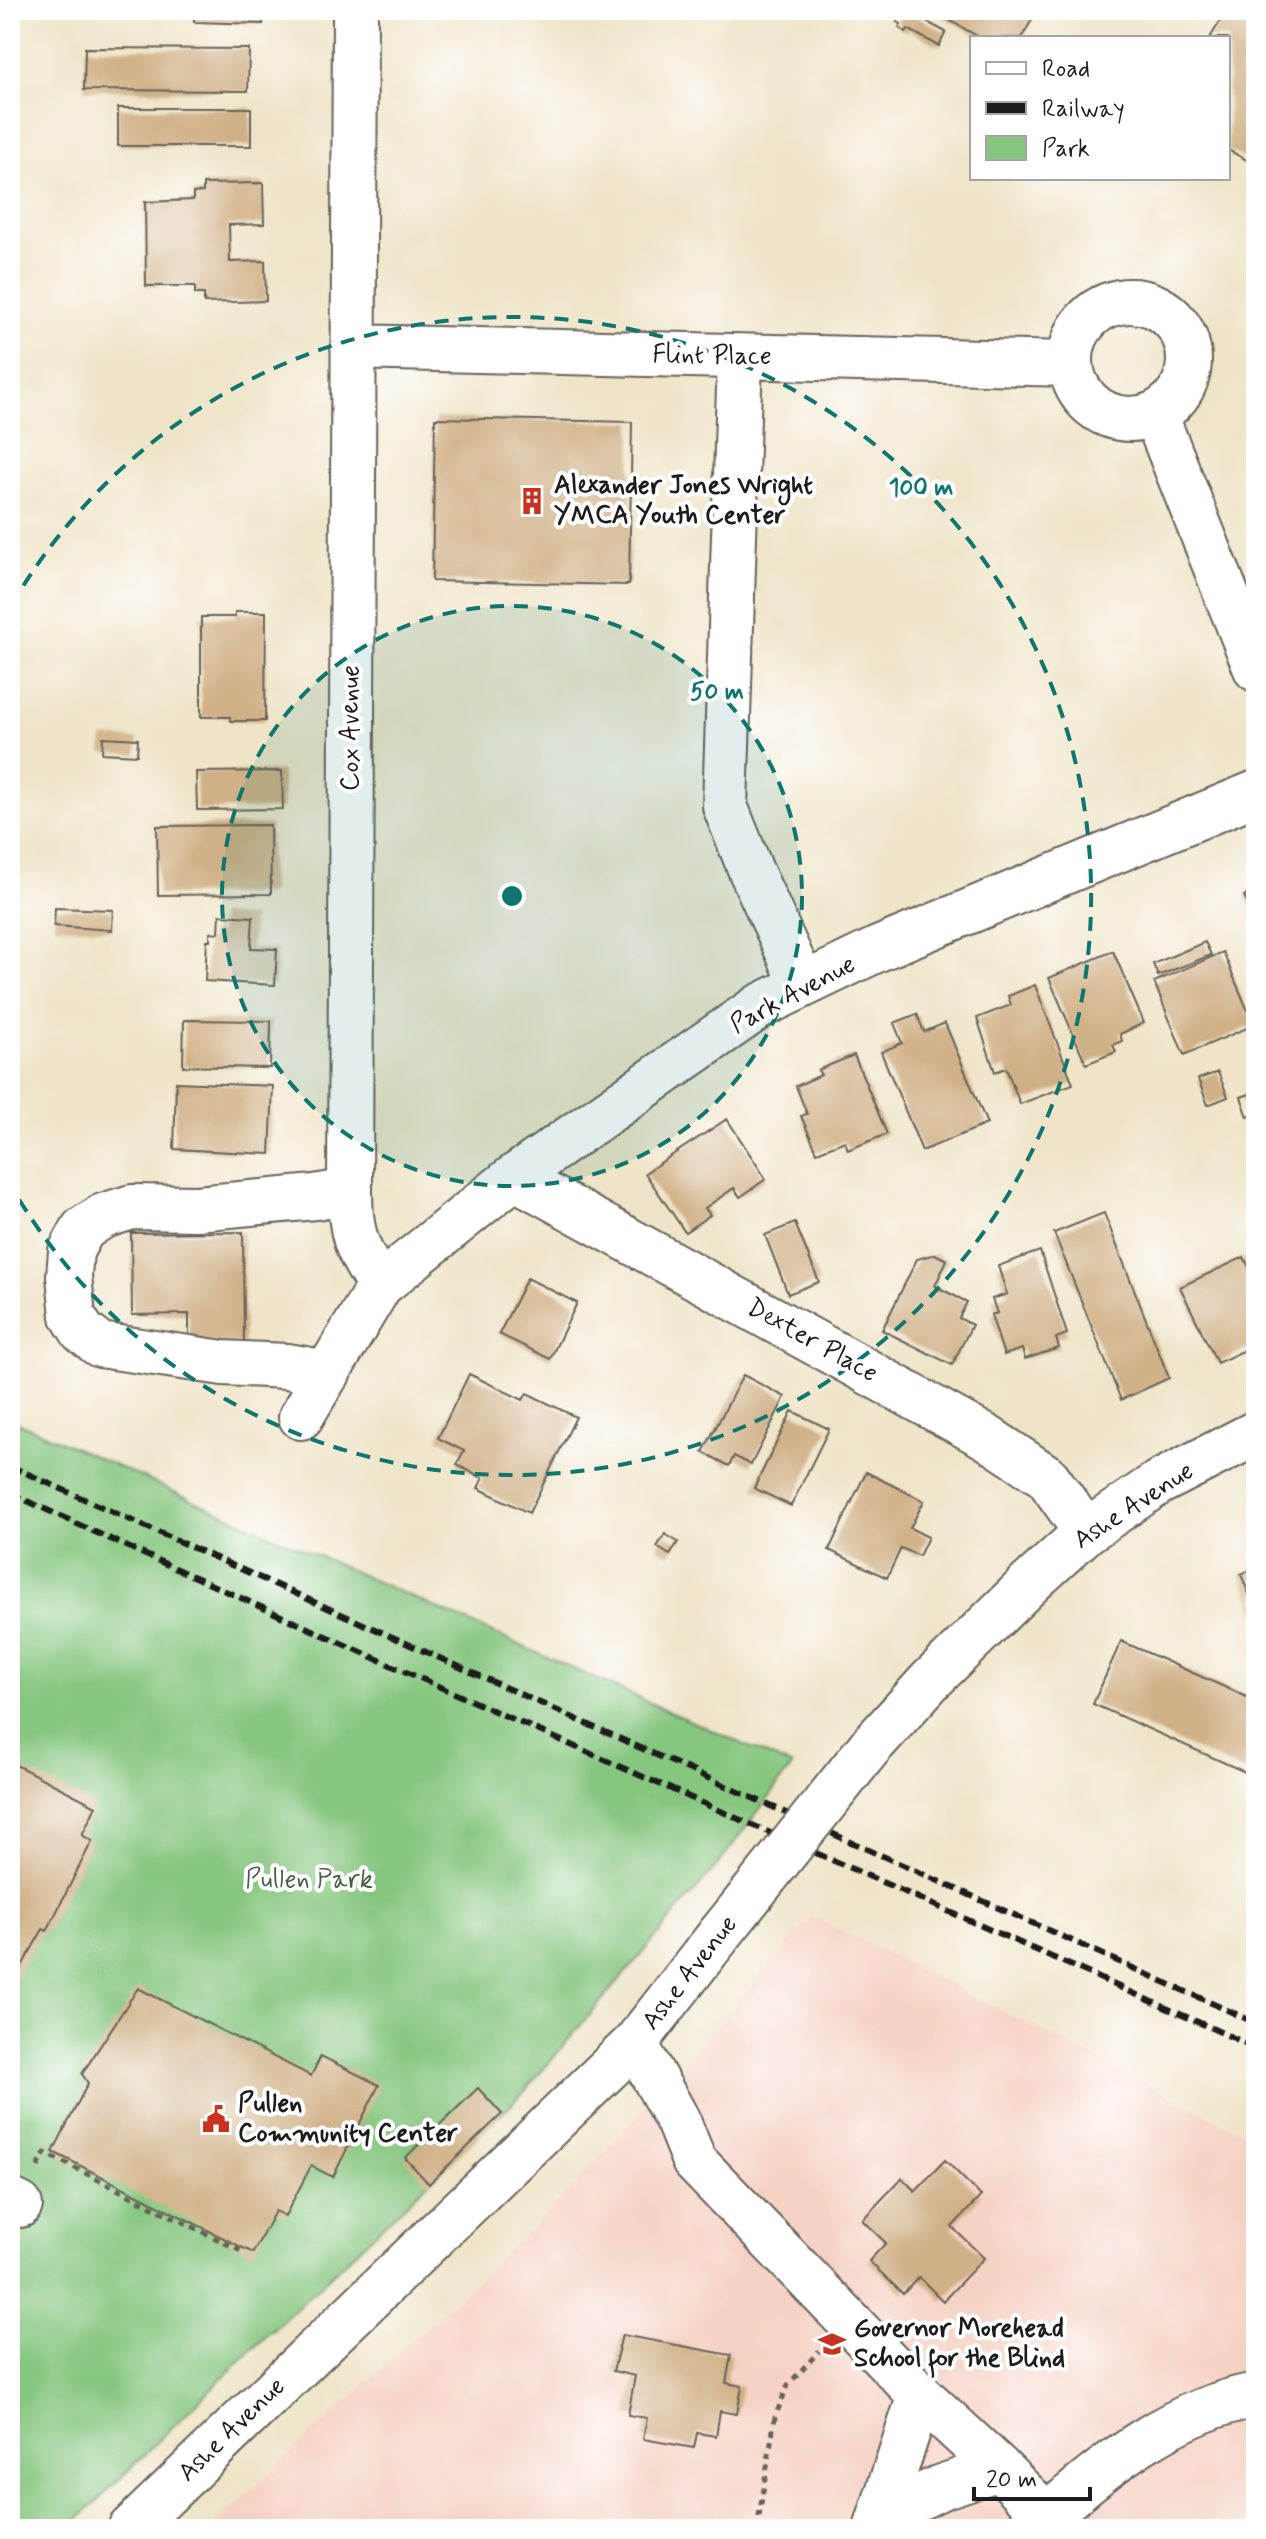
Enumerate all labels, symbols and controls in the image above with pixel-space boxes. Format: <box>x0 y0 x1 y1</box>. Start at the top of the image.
legend <box>970 36 1230 180</box>
text: Road <box>1042 54 1090 85</box>
text: Railway <box>1042 94 1125 125</box>
text: Park <box>1042 134 1090 165</box>
street label: Flint Place <box>652 338 772 374</box>
place label: Alexander Jones Wright YMCA Youth Center <box>554 469 813 533</box>
text: 100 m <box>889 473 953 504</box>
building icon: Alexander Jones Wright YMCA Youth Center <box>517 486 547 516</box>
street label: Cox Avenue <box>334 665 368 791</box>
text: 50 m <box>690 677 744 708</box>
centre of rings <box>498 882 526 910</box>
street label: Park Avenue <box>725 948 861 1042</box>
street label: Dexter Place <box>740 1291 884 1391</box>
street label: Ashe Avenue <box>1067 1454 1201 1558</box>
park label: Pullen Park <box>245 1863 373 1897</box>
street label: Ashe Avenue <box>634 1909 746 2037</box>
place label: Pullen Community Center <box>238 2087 458 2151</box>
public building icon: Pullen Community Center <box>201 2104 231 2134</box>
place label: Governor Morehead School for the Blind <box>854 2312 1065 2378</box>
school or university icon: Governor Morehead School for the Blind <box>817 2329 847 2359</box>
street label: Ashe Avenue <box>171 2370 293 2490</box>
scale bar <box>974 2451 1090 2501</box>
text: 20 m <box>986 2465 1037 2496</box>

